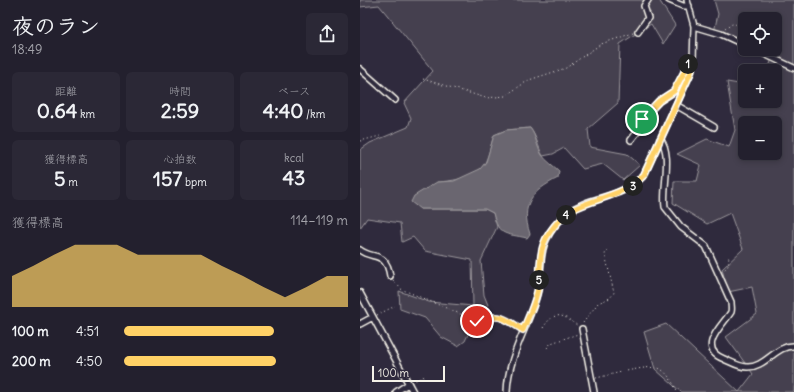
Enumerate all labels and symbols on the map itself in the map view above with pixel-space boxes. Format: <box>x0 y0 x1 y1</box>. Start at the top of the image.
pin: 1 <box>678 54 698 74</box>
pin <box>625 102 659 136</box>
pin: 3 <box>623 176 643 196</box>
pin: 4 <box>556 205 576 225</box>
pin: 5 <box>529 270 549 290</box>
pin <box>460 304 494 338</box>
scale bar <box>372 364 445 383</box>

